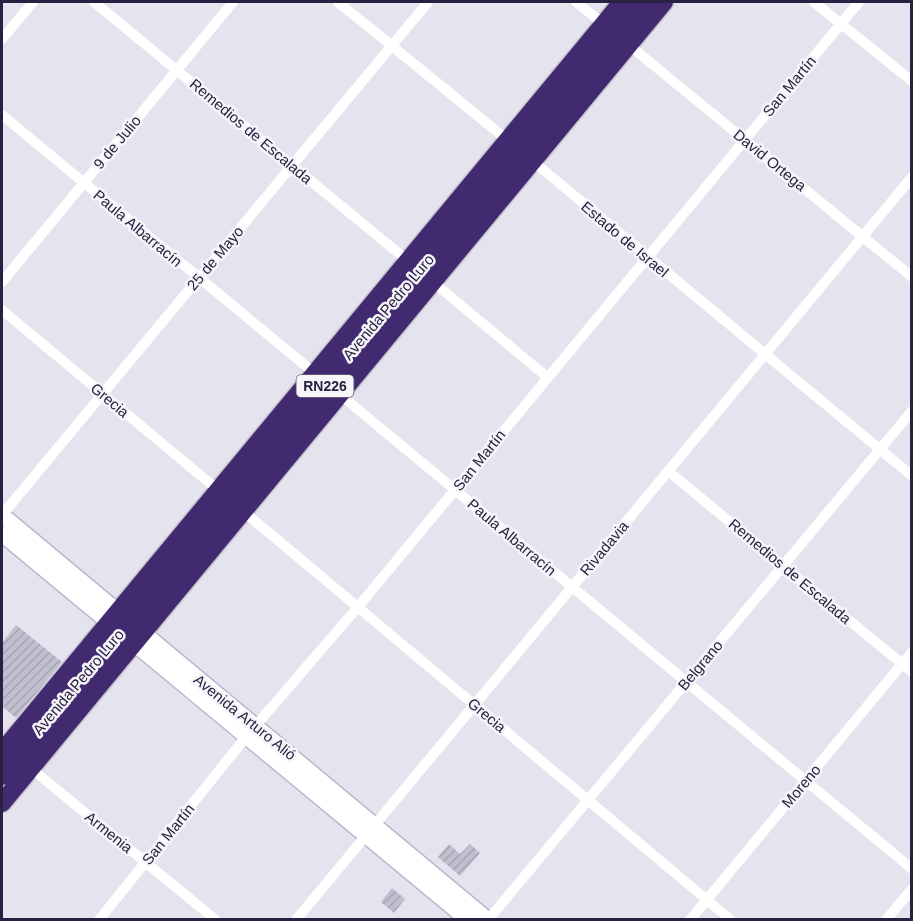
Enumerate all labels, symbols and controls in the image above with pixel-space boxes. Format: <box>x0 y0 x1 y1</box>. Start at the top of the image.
street label: San Martín <box>759 52 819 120</box>
street label: Remedios de Escalada <box>186 75 316 188</box>
street label: 9 de Julio <box>90 112 144 172</box>
street label: David Ortega <box>730 126 810 195</box>
street label: Paula Albarracín <box>90 186 186 270</box>
street label: Estado de Israel <box>578 198 672 280</box>
street label: 25 de Mayo <box>183 223 247 293</box>
street label: Avenida Pedro Luro <box>339 251 437 363</box>
road number: RN226 <box>296 375 354 397</box>
street label: Grecia <box>88 379 133 421</box>
street label: San Martín <box>449 426 509 494</box>
street label: Paula Albarracín <box>464 495 560 579</box>
street label: Remedios de Escalada <box>725 515 855 628</box>
street label: Rivadavia <box>576 517 632 579</box>
street label: Avenida Pedro Luro <box>29 626 127 738</box>
street label: Belgrano <box>674 637 726 693</box>
street label: Avenida Arturo Alió <box>191 671 299 763</box>
street label: Grecia <box>465 694 510 736</box>
street label: Moreno <box>778 761 824 811</box>
street label: San Martín <box>138 800 198 868</box>
street label: Armenia <box>82 808 137 857</box>

